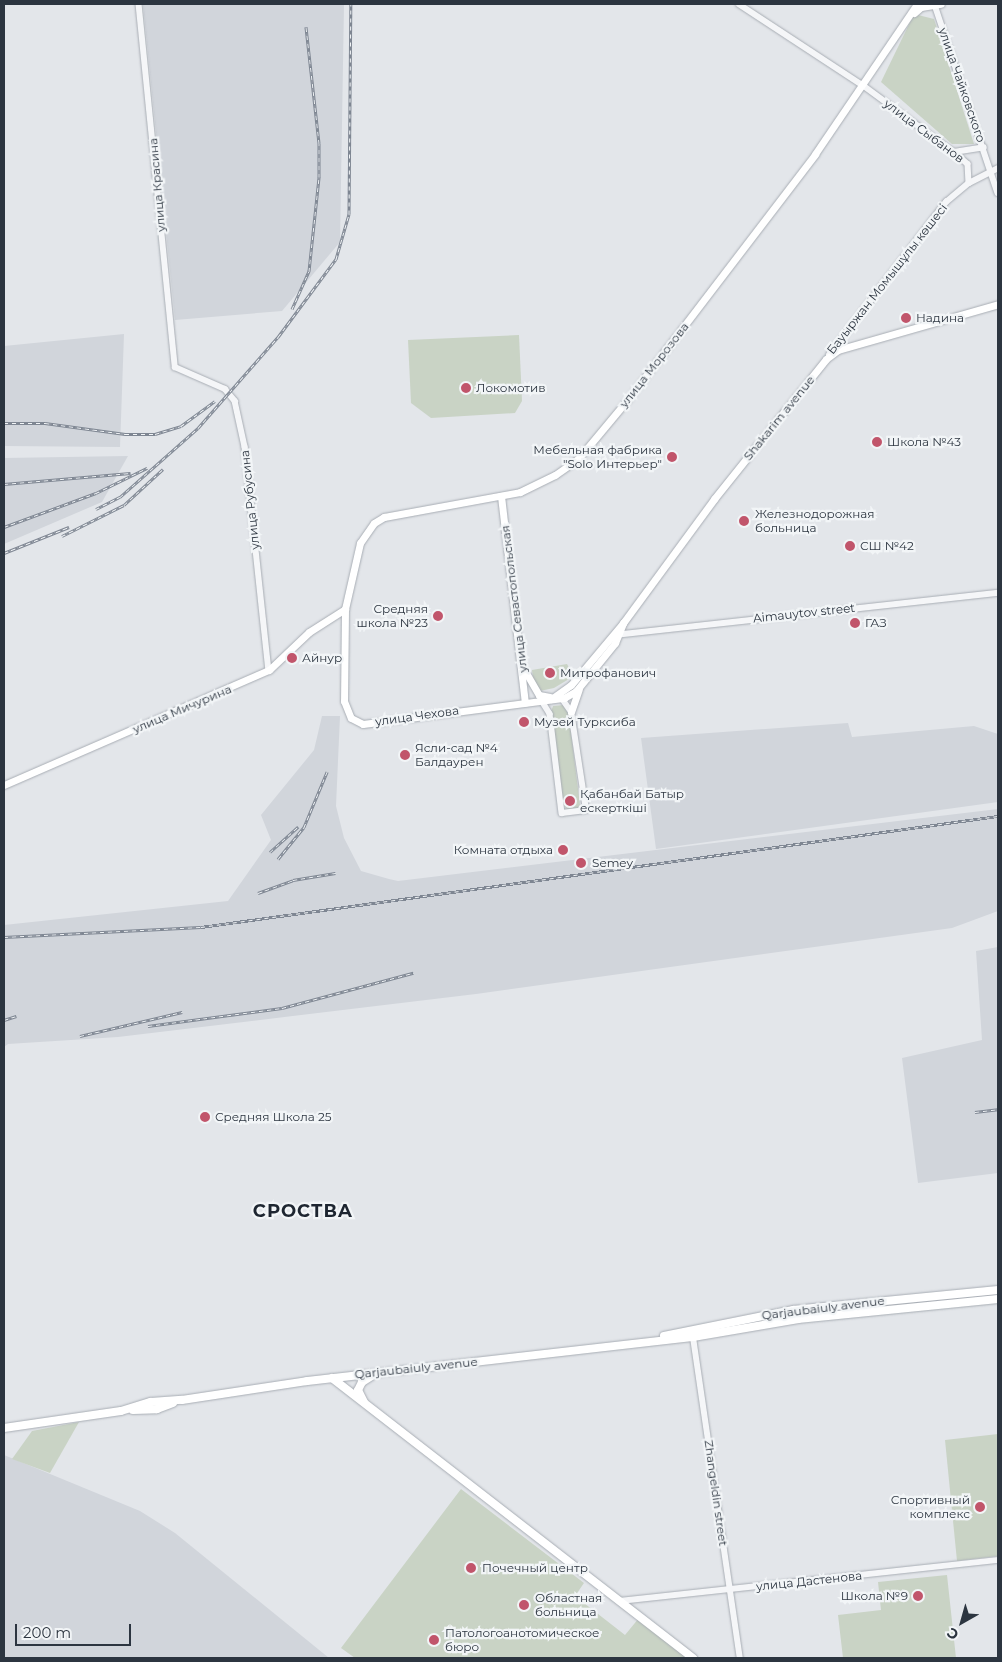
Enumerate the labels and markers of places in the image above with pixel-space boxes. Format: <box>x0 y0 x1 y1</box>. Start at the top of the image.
place label: Надина <box>916 311 964 325</box>
marker: Надина <box>900 312 912 324</box>
place label: Локомотив <box>476 381 546 395</box>
marker: Локомотив <box>460 382 472 394</box>
place label: Школа №43 <box>887 435 961 449</box>
marker: Школа №43 <box>871 436 883 448</box>
place label: Мебельная фабрика "Solo Интерьер" <box>533 443 662 471</box>
marker: Мебельная фабрика "Solo Интерьер" <box>666 451 678 463</box>
place label: Железнодорожная больница <box>755 507 875 535</box>
marker: Железнодорожная больница <box>737 514 751 528</box>
place label: СШ №42 <box>860 539 914 553</box>
marker: СШ №42 <box>844 540 856 552</box>
place label: Средняя школа №23 <box>357 602 428 630</box>
marker: Средняя школа №23 <box>432 610 444 622</box>
place label: ГАЗ <box>865 616 887 630</box>
marker: ГАЗ <box>849 617 861 629</box>
place label: Айнур <box>302 651 342 665</box>
marker: Айнур <box>286 652 298 664</box>
place label: Митрофанович <box>560 666 656 680</box>
marker: Митрофанович <box>544 667 556 679</box>
place label: Музей Турксиба <box>534 715 636 729</box>
marker: Музей Турксиба <box>518 716 530 728</box>
place label: Ясли-сад №4 Балдаурен <box>415 741 498 769</box>
marker: Ясли-сад №4 Балдаурен <box>399 749 411 761</box>
place label: Қабанбай Батыр ескерткіші <box>580 787 684 815</box>
marker: Қабанбай Батыр ескерткіші <box>564 795 576 807</box>
place label: Комната отдыха <box>454 843 553 857</box>
marker: Комната отдыха <box>557 844 569 856</box>
marker: Semey <box>574 856 588 870</box>
place label: Semey <box>592 856 633 870</box>
place label: Средняя Школа 25 <box>215 1110 332 1124</box>
marker: Средняя Школа 25 <box>199 1111 211 1123</box>
place label: Спортивный комплекс <box>891 1493 970 1521</box>
marker: Спортивный комплекс <box>974 1501 986 1513</box>
marker: Почечный центр <box>464 1561 478 1575</box>
place label: Почечный центр <box>482 1561 588 1575</box>
place label: Школа №9 <box>841 1589 908 1603</box>
marker: Школа №9 <box>912 1590 924 1602</box>
place label: Областная больница <box>535 1591 602 1619</box>
marker: Областная больница <box>517 1598 531 1612</box>
place label: Патологоанотомическое бюро <box>445 1626 600 1654</box>
marker: Патологоанотомическое бюро <box>427 1633 441 1647</box>

